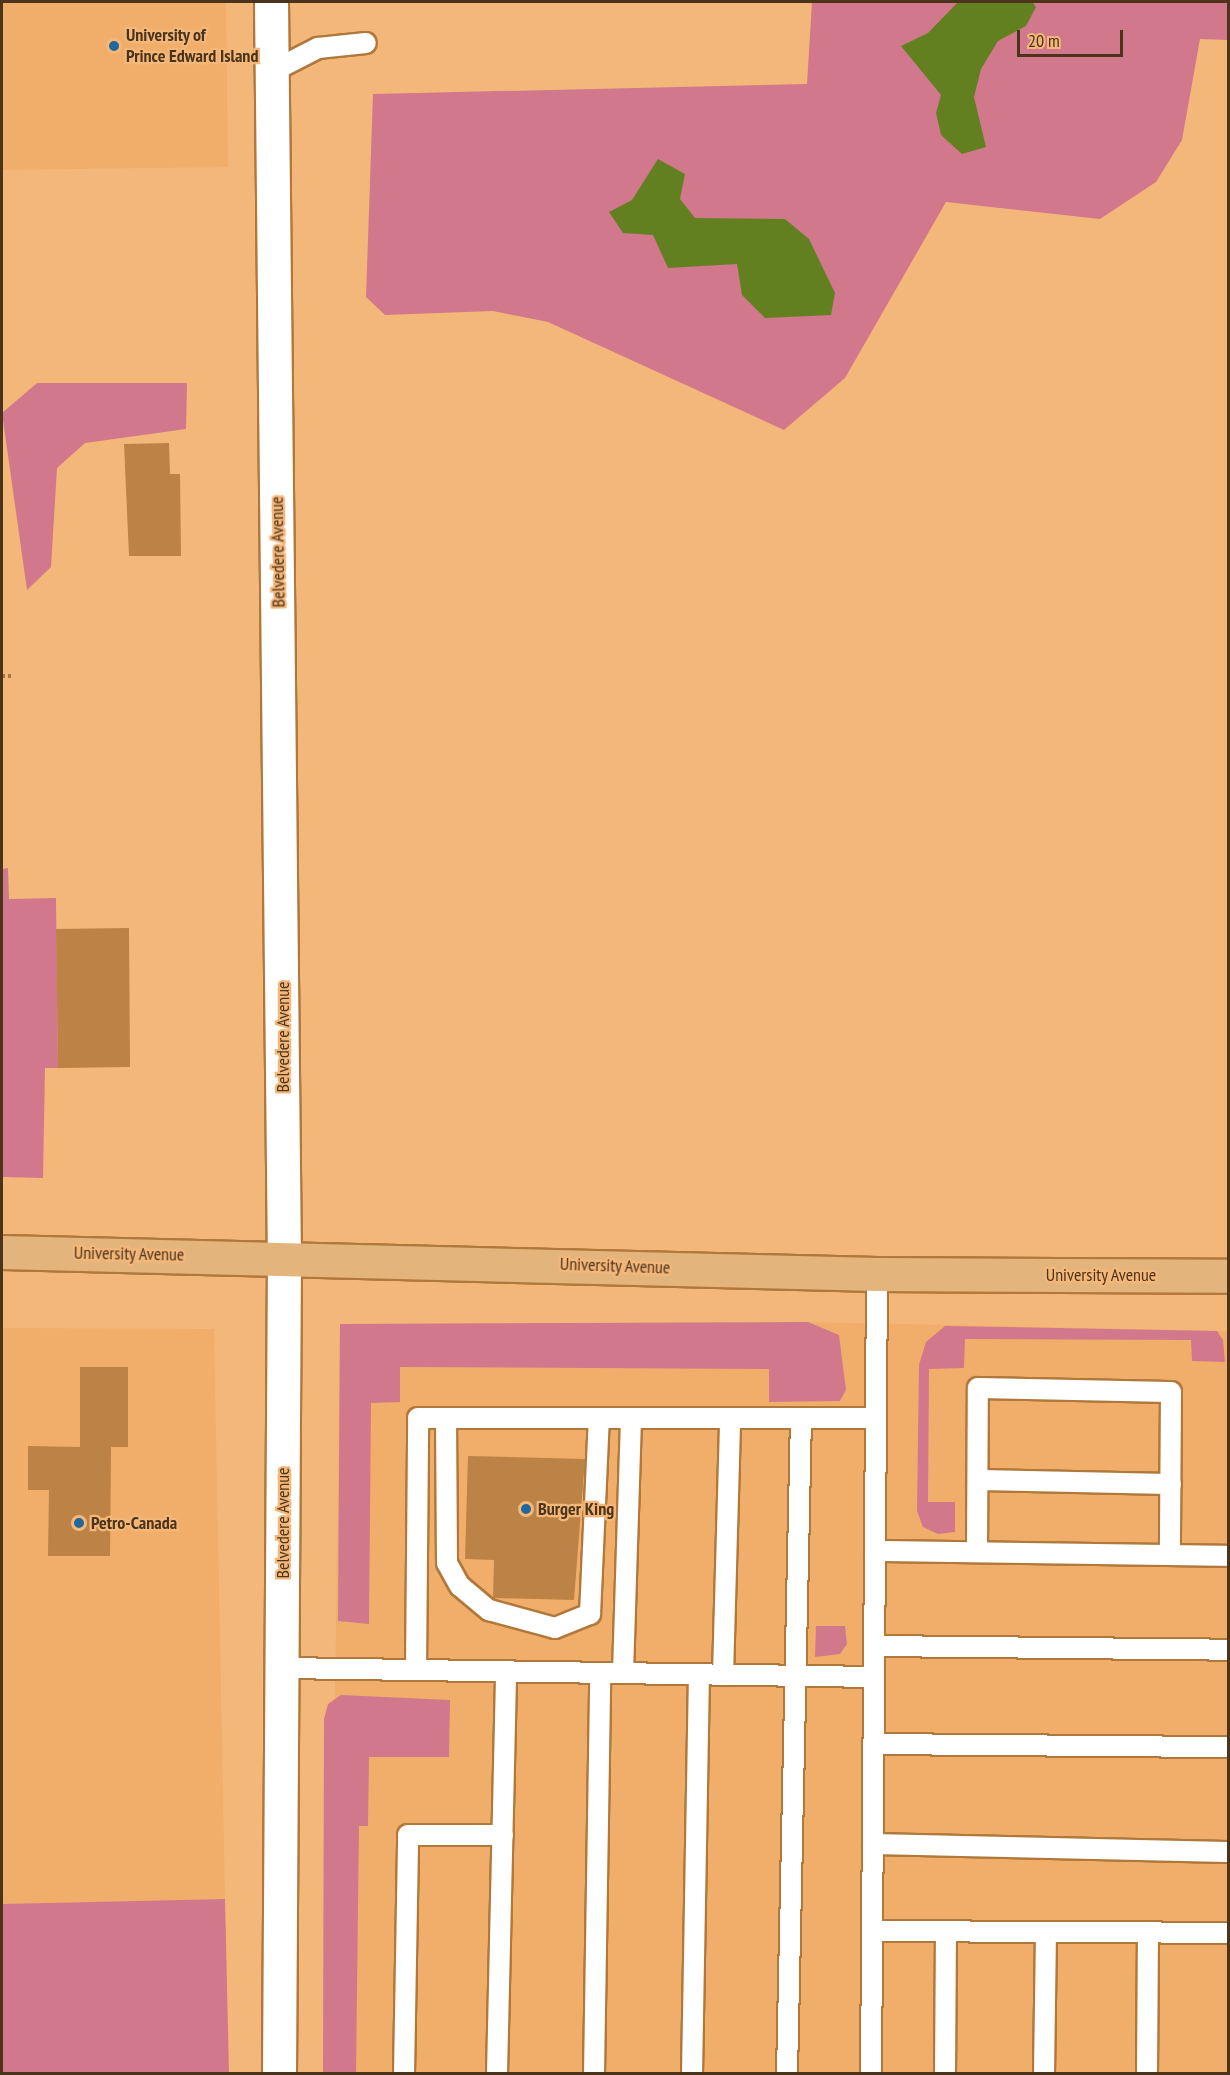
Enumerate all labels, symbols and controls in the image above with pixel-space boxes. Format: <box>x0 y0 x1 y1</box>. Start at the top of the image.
scale bar <box>1020 18 1126 56</box>
place label: University of Prince Edward Island <box>126 25 258 68</box>
text: 20 m <box>1028 29 1060 52</box>
marker: University of Prince Edward Island <box>107 39 121 53</box>
street label: Belvedere Avenue <box>266 496 290 608</box>
street label: Belvedere Avenue <box>272 981 294 1093</box>
street label: University Avenue <box>73 1242 185 1266</box>
street label: University Avenue <box>559 1253 671 1279</box>
street label: University Avenue <box>1045 1264 1157 1286</box>
street label: Belvedere Avenue <box>272 1467 294 1579</box>
place label: Burger King <box>538 1498 614 1520</box>
marker: Burger King <box>519 1502 533 1516</box>
place label: Petro-Canada <box>91 1512 177 1534</box>
marker: Petro-Canada <box>72 1516 86 1530</box>

